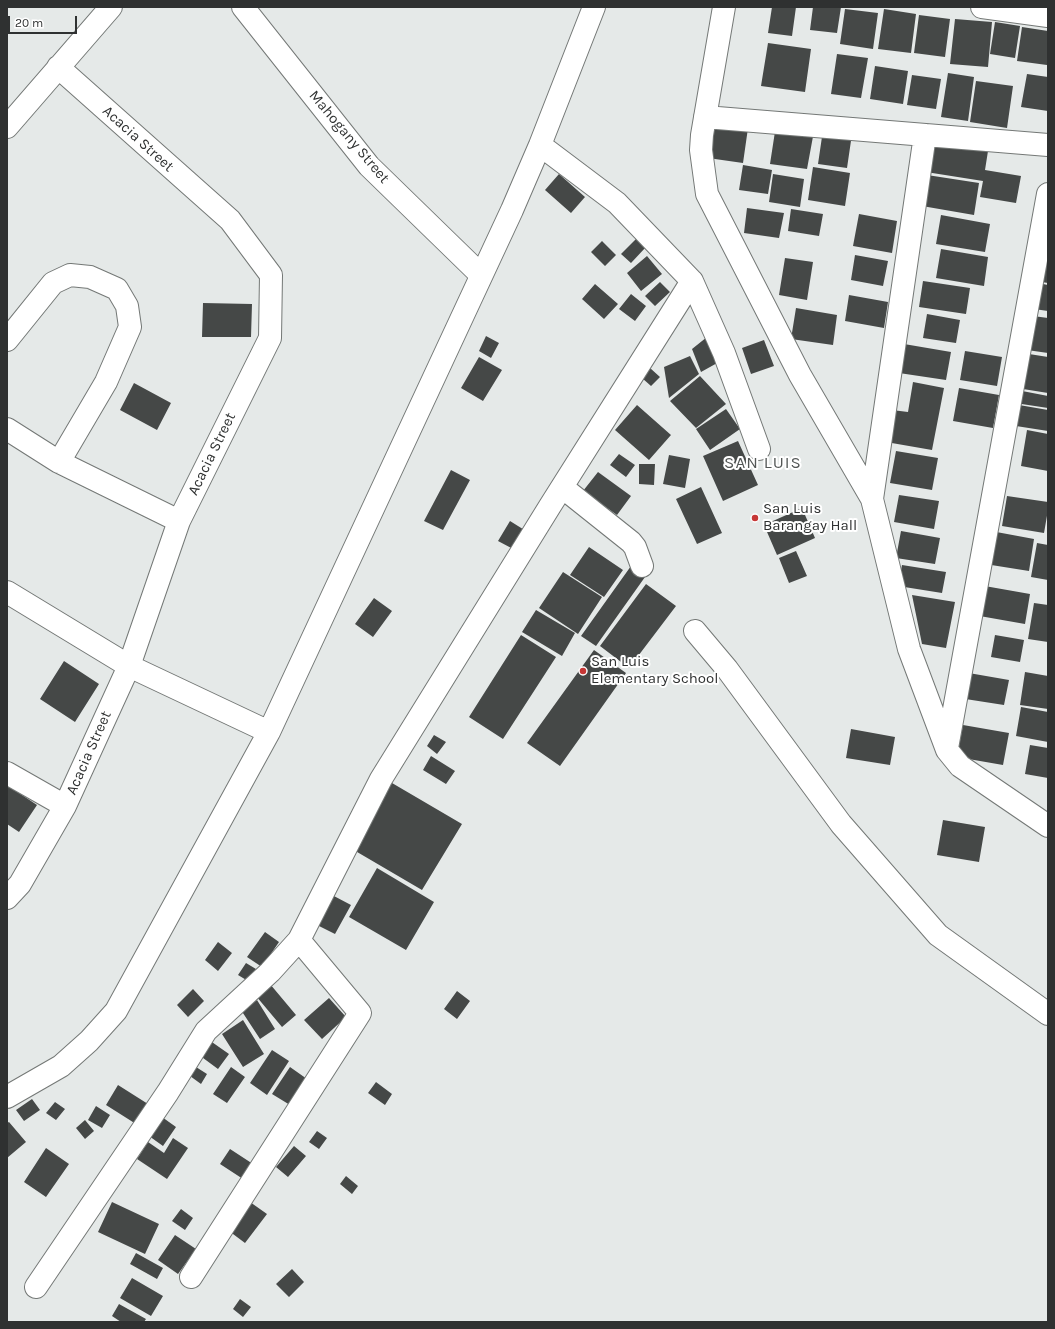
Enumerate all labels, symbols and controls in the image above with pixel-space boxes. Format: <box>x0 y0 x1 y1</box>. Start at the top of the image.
scale bar <box>10 8 79 34</box>
text: 20 m <box>15 16 43 30</box>
street label: Mahogany Street <box>305 87 393 187</box>
street label: Acacia Street <box>99 102 177 176</box>
street label: Acacia Street <box>184 410 240 498</box>
district label: SAN LUIS <box>724 453 802 473</box>
place label: San Luis Barangay Hall <box>763 500 857 535</box>
marker: San Luis Barangay Hall <box>750 513 760 523</box>
place label: San Luis Elementary School <box>591 653 718 688</box>
marker: San Luis Elementary School <box>578 666 588 676</box>
street label: Acacia Street <box>63 708 115 798</box>

